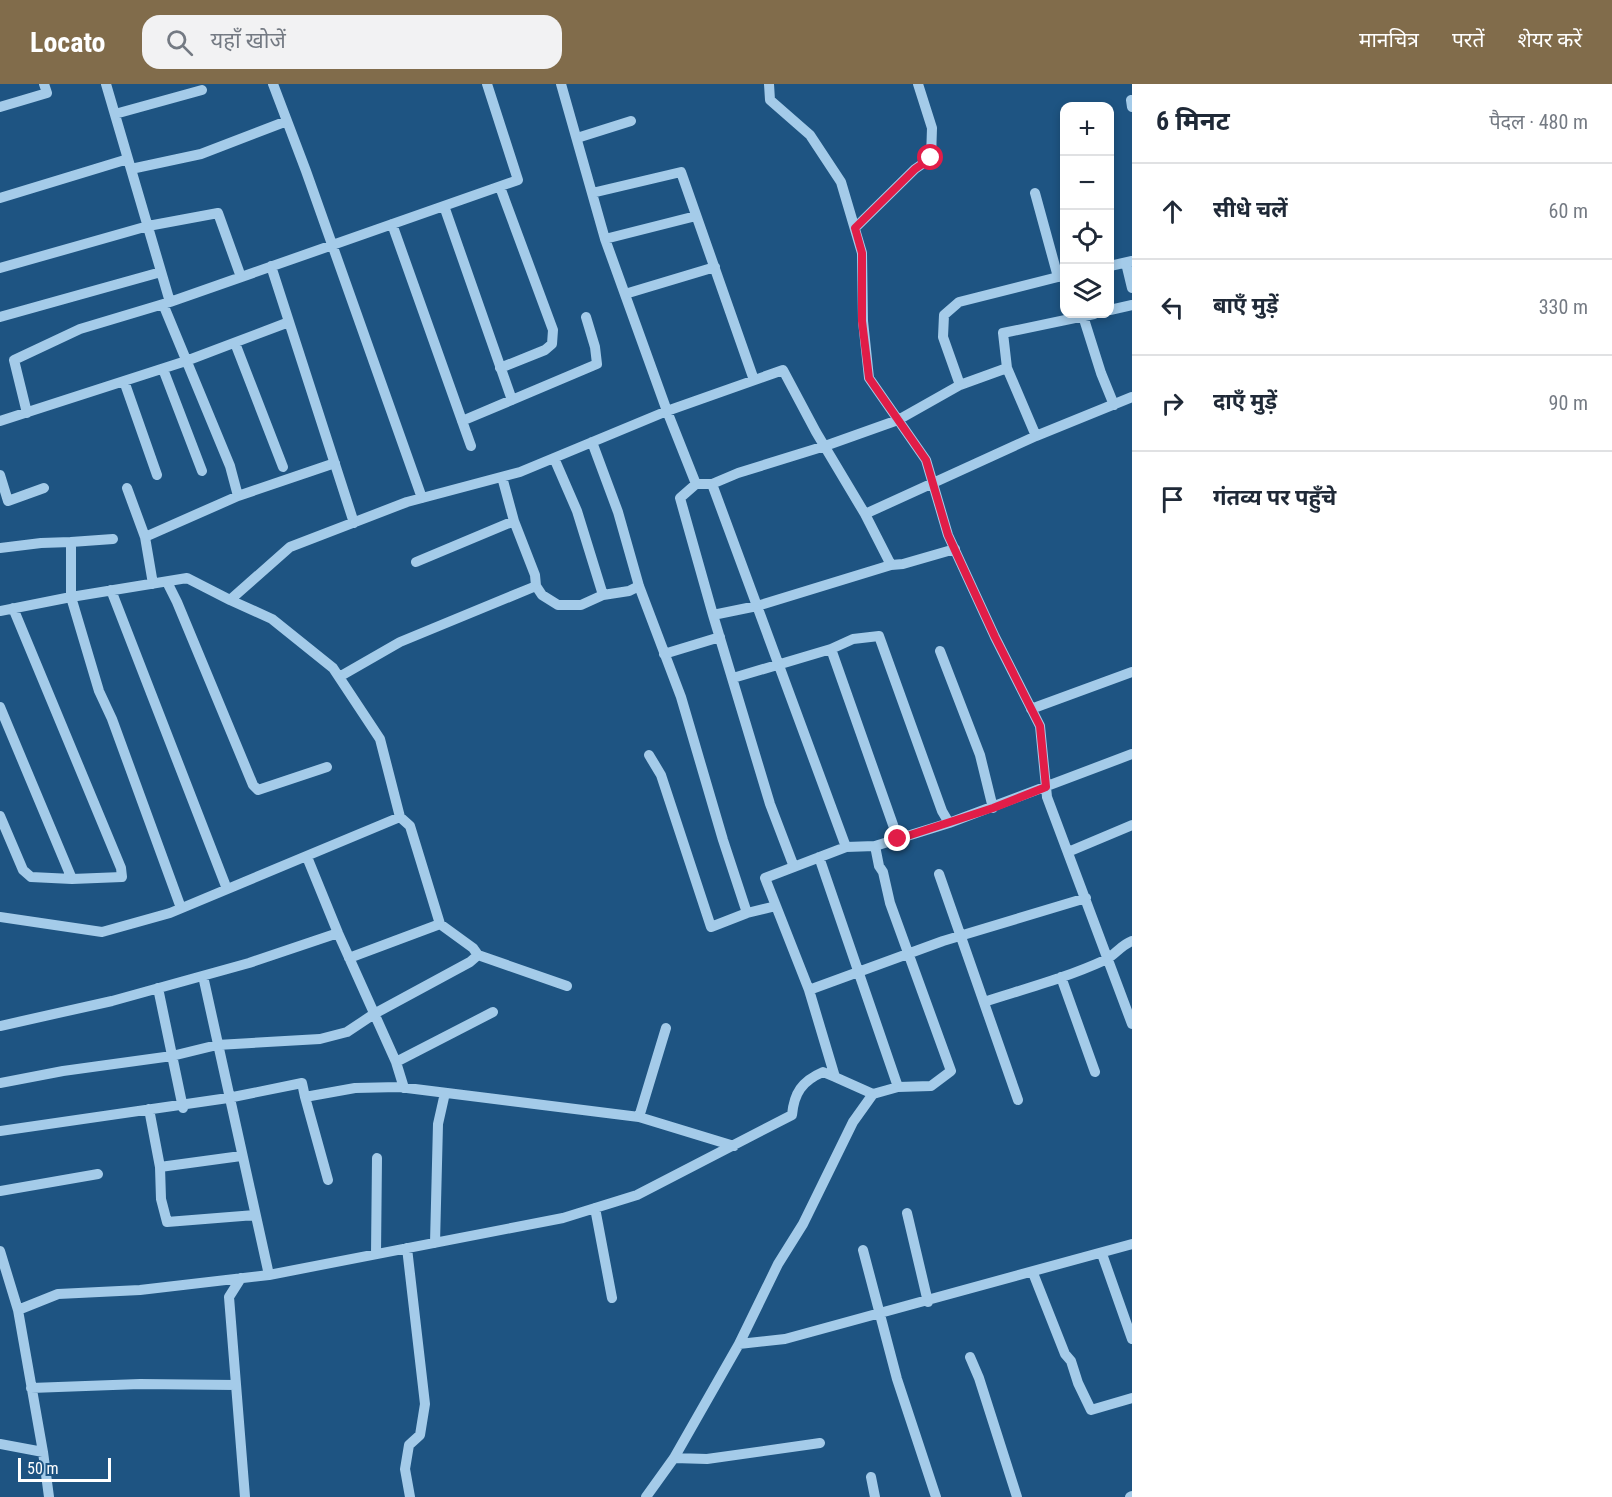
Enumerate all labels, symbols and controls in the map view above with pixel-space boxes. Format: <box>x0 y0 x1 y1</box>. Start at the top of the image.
search box <box>142 15 562 69</box>
text: Locato <box>30 26 106 59</box>
icon: search <box>163 26 196 59</box>
text: यहाँ खोजें <box>211 28 286 53</box>
text: मानचित्र <box>1359 28 1419 52</box>
text: परतें <box>1452 28 1484 52</box>
text: शेयर करें <box>1517 28 1582 52</box>
map controls <box>1060 102 1114 318</box>
button: + <box>1060 102 1114 156</box>
text: 6 मिनट <box>1156 106 1230 136</box>
text: पैदल · 480 m <box>1489 110 1588 134</box>
route start <box>917 144 943 170</box>
button: − <box>1060 156 1114 210</box>
icon: ahead <box>1156 195 1189 228</box>
text: सीधे चलें <box>1213 197 1287 222</box>
text: 60 m <box>1549 199 1588 223</box>
button: locate <box>1060 210 1114 264</box>
button: layers <box>1060 264 1114 318</box>
icon: left <box>1156 291 1189 324</box>
text: बाएँ मुड़ें <box>1213 293 1278 318</box>
text: 330 m <box>1539 295 1588 319</box>
icon: right <box>1156 387 1189 420</box>
text: दाएँ मुड़ें <box>1213 389 1277 414</box>
text: 90 m <box>1549 391 1588 415</box>
icon: arrive <box>1156 483 1189 516</box>
text: गंतव्य पर पहुँचे <box>1213 485 1336 510</box>
route end <box>884 825 910 851</box>
scale bar <box>18 1455 111 1482</box>
text: 50 m <box>27 1459 59 1478</box>

